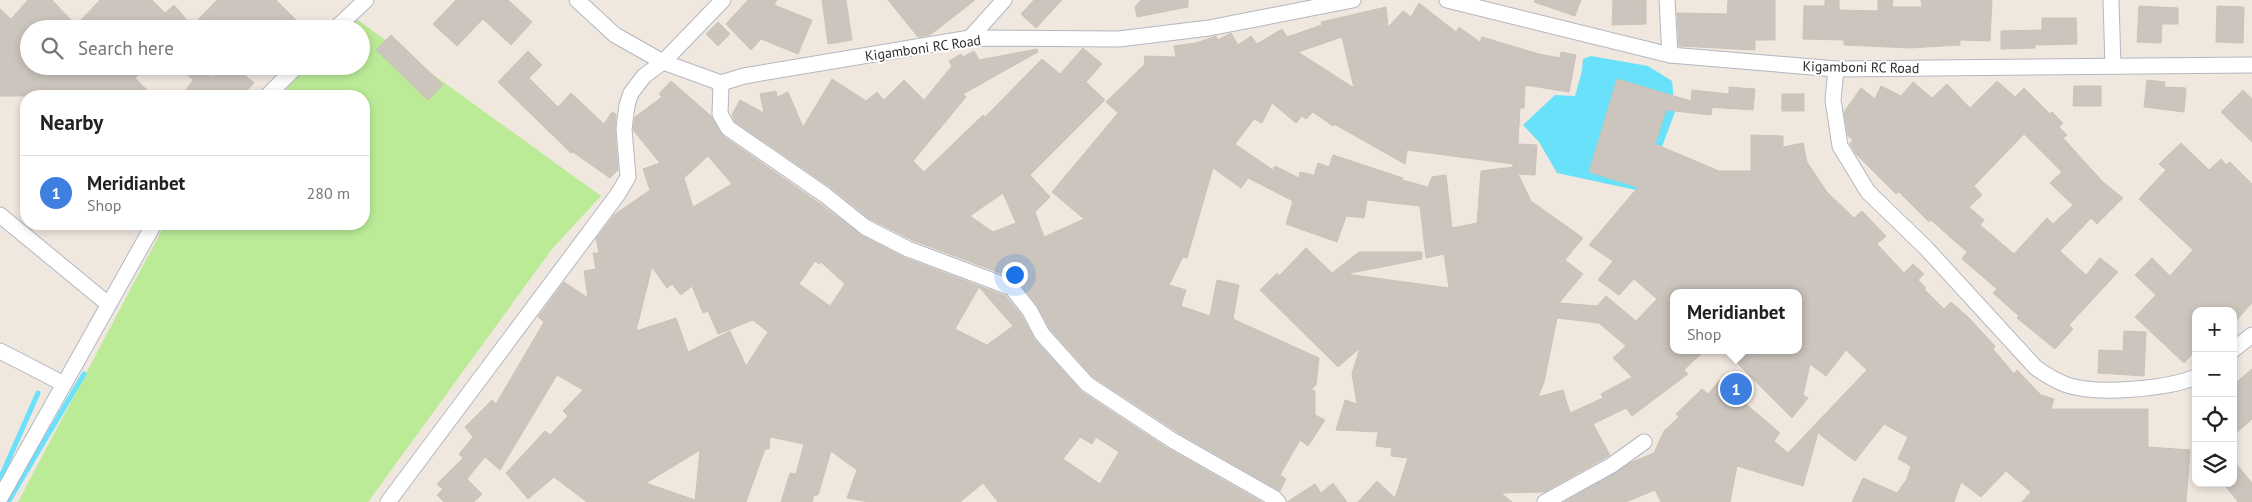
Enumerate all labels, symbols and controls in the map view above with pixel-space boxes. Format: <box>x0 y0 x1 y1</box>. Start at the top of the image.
search box <box>20 20 370 75</box>
street label: Kigamboni RC Road <box>864 31 982 65</box>
icon: search <box>38 34 66 62</box>
text: Search here <box>78 36 174 60</box>
street label: Kigamboni RC Road <box>1802 57 1920 77</box>
text: Nearby <box>40 109 103 136</box>
text: Meridianbet <box>87 171 185 195</box>
text: 1 <box>51 183 61 203</box>
text: 280 m <box>307 183 350 203</box>
text: Shop <box>87 195 121 215</box>
your location <box>1002 262 1028 288</box>
popup <box>1670 289 1802 354</box>
text: Meridianbet <box>1687 300 1785 324</box>
map controls <box>2192 307 2237 487</box>
button: + <box>2192 307 2237 352</box>
text: Shop <box>1687 324 1721 344</box>
button: − <box>2192 352 2237 397</box>
pin: 1 <box>1720 370 1752 408</box>
button: locate <box>2192 397 2237 442</box>
button: layers <box>2192 442 2237 487</box>

